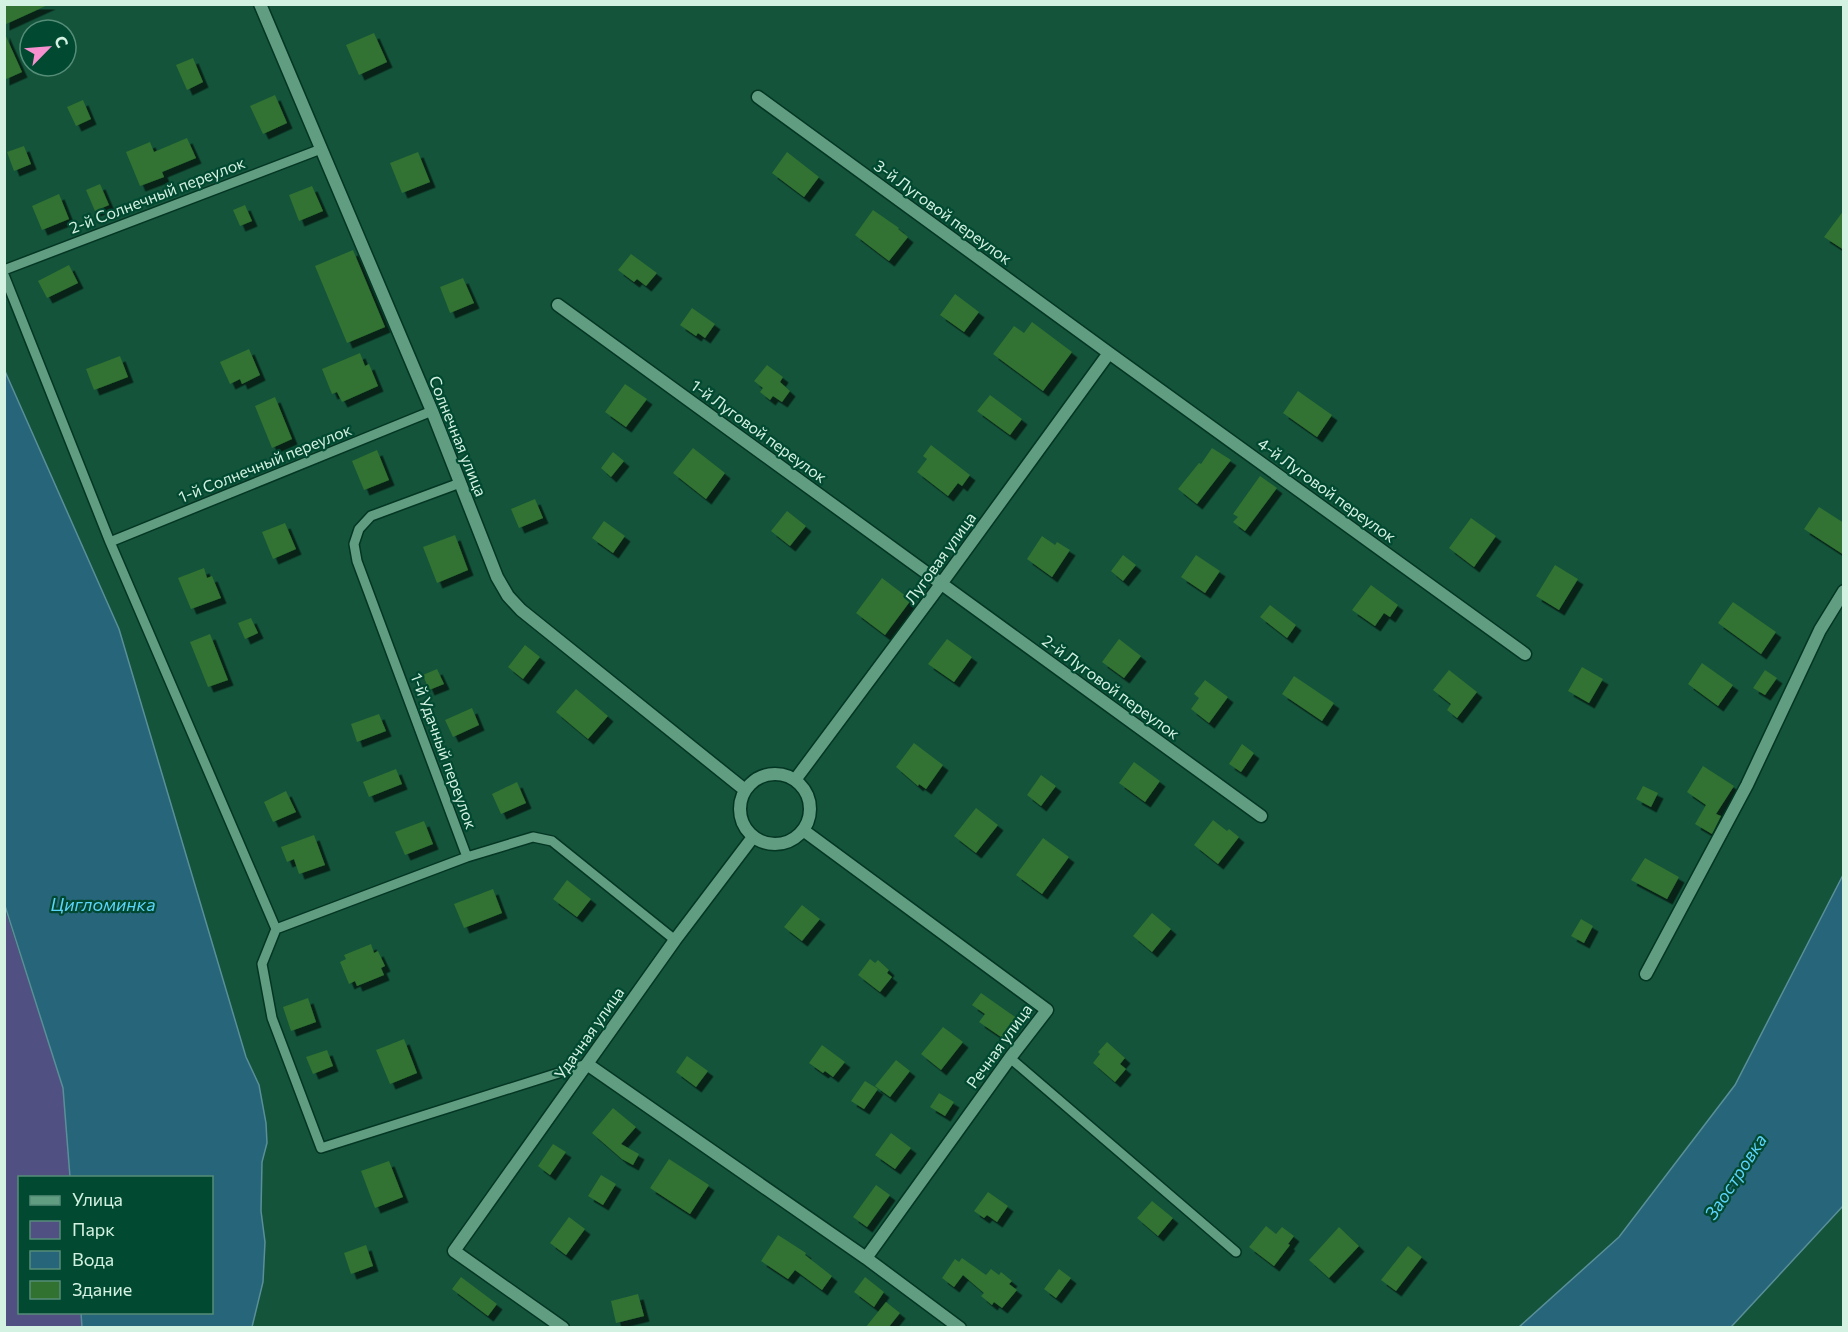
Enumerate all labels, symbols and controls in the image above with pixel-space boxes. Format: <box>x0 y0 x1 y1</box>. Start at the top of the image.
north arrow <box>18 18 78 78</box>
text: С <box>51 32 73 50</box>
street label: 2-й Солнечный переулок <box>66 152 248 237</box>
street label: 3-й Луговой переулок <box>871 155 1016 268</box>
street label: Солнечная улица <box>426 373 491 499</box>
street label: 1-й Луговой переулок <box>688 375 831 486</box>
street label: 1-й Солнечный переулок <box>176 419 354 506</box>
street label: 4-й Луговой переулок <box>1255 433 1400 546</box>
street label: Луговая улица <box>900 508 979 607</box>
street label: 2-й Луговой переулок <box>1039 630 1184 743</box>
street label: 1-й Удачный переулок <box>407 670 482 832</box>
water label: Цигломинка <box>50 893 156 915</box>
street label: Удачная улица <box>550 983 627 1082</box>
street label: Речная улица <box>962 1000 1035 1091</box>
water label: Заостровка <box>1699 1130 1771 1223</box>
legend <box>18 1176 213 1314</box>
text: Улица <box>72 1188 123 1210</box>
text: Парк <box>72 1218 115 1240</box>
text: Вода <box>72 1248 114 1270</box>
text: Здание <box>72 1278 132 1300</box>

